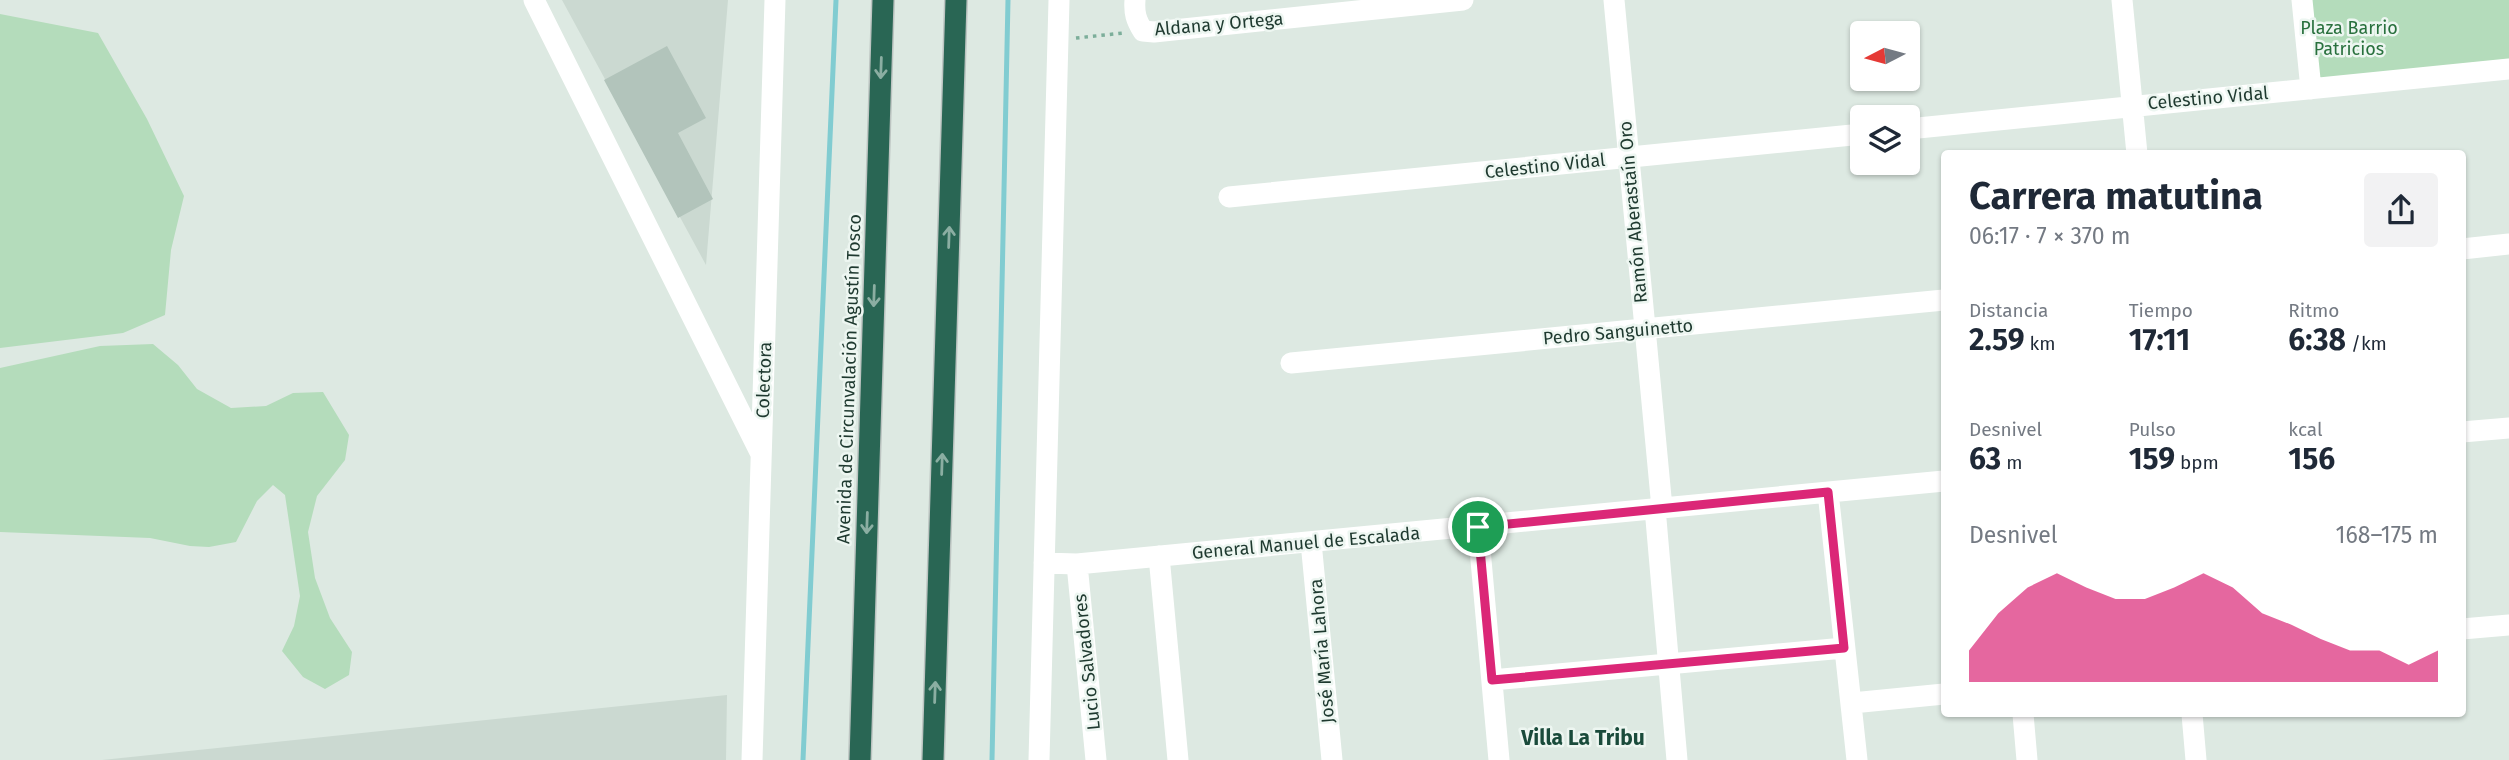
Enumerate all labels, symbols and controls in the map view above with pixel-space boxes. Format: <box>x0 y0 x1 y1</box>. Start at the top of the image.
street label: Aldana y Ortega <box>1154 7 1284 41</box>
park label: Plaza Barrio Patricios <box>2300 17 2398 60</box>
north arrow <box>1850 21 1920 91</box>
map controls <box>1850 21 1920 175</box>
one-way arrow <box>874 56 887 79</box>
street label: Celestino Vidal <box>2147 82 2269 114</box>
button: layers <box>1850 105 1920 175</box>
street label: Ramón Aberastaín Oro <box>1614 120 1652 304</box>
street label: Celestino Vidal <box>1484 149 1606 183</box>
text: Carrera matutina <box>1969 173 2263 219</box>
button: share <box>2364 173 2438 247</box>
street label: Avenida de Circunvalación Agustín Tosco <box>832 214 866 544</box>
text: 06:17 · 7 × 370 m <box>1969 222 2130 250</box>
one-way arrow <box>942 226 956 249</box>
one-way arrow <box>868 284 881 307</box>
text: Distancia <box>1969 299 2048 322</box>
text: Tiempo <box>2129 299 2193 322</box>
text: Ritmo <box>2288 299 2339 322</box>
street label: Pedro Sanguinetto <box>1542 314 1694 350</box>
text: 2.59 <box>1969 322 2024 358</box>
text: 17:11 <box>2129 322 2190 358</box>
text: 6:38 <box>2288 322 2346 358</box>
text: km <box>2024 332 2056 355</box>
text: /km <box>2346 332 2387 355</box>
street label: Colectora <box>752 341 776 419</box>
text: Desnivel <box>1969 418 2042 441</box>
text: Pulso <box>2129 418 2176 441</box>
text: kcal <box>2288 418 2323 441</box>
text: 63 <box>1969 441 2001 477</box>
text: 159 <box>2129 441 2175 477</box>
text: 156 <box>2288 441 2335 477</box>
text: m <box>2001 451 2023 474</box>
text: bpm <box>2175 451 2219 474</box>
one-way arrow <box>936 453 949 476</box>
pin <box>1448 497 1508 557</box>
icon: arrive <box>1459 508 1497 546</box>
one-way arrow <box>861 511 874 534</box>
text: Desnivel <box>1969 521 2058 549</box>
text: 168–175 m <box>2336 521 2438 549</box>
street label: General Manuel de Escalada <box>1191 522 1421 564</box>
street label: José María Lahora <box>1305 578 1339 724</box>
street label: Lucio Salvadores <box>1069 593 1105 731</box>
one-way arrow <box>929 681 942 704</box>
district label: Villa La Tribu <box>1520 725 1645 751</box>

